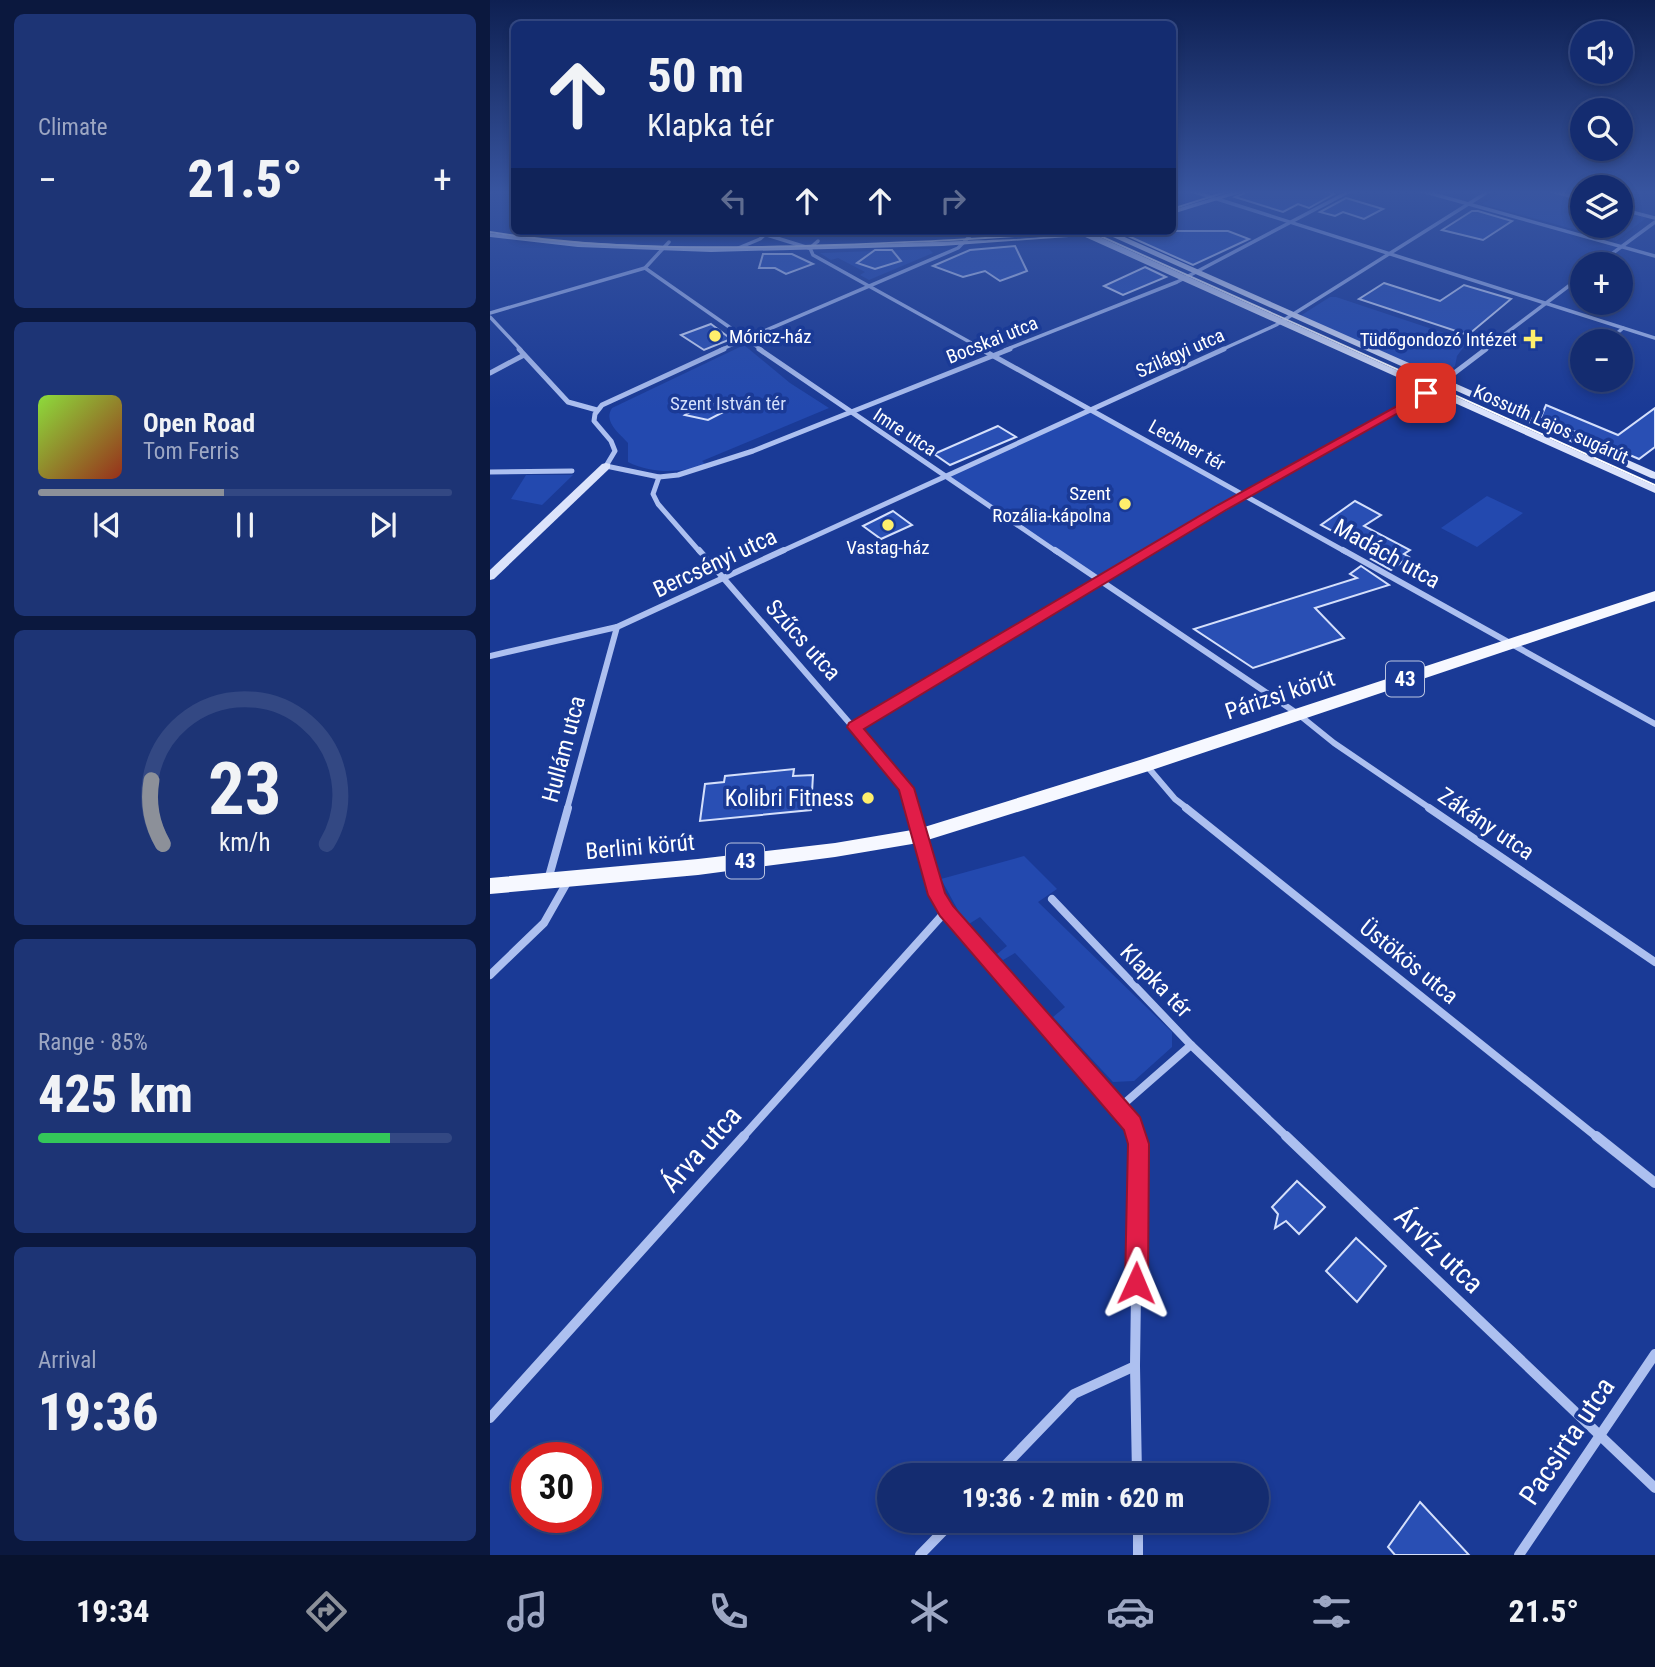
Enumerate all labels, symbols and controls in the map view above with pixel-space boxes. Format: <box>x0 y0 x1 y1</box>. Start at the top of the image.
map controls <box>1570 21 1633 392</box>
button: sound <box>1570 21 1633 84</box>
text: 50 m <box>647 47 744 104</box>
icon: ahead <box>532 49 623 140</box>
button: search <box>1570 98 1633 161</box>
text: Klapka tér <box>647 106 774 144</box>
text: Climate <box>38 114 108 141</box>
text: 21.5° <box>187 149 303 210</box>
text: − <box>38 158 57 202</box>
text: + <box>433 158 452 202</box>
button: layers <box>1570 175 1633 238</box>
icon: left <box>715 182 753 220</box>
icon: ahead <box>788 182 826 220</box>
icon: ahead <box>861 182 899 220</box>
icon: right <box>934 182 972 220</box>
button: + <box>1570 252 1633 315</box>
street label: Bocskai utca <box>943 311 1041 369</box>
street label: Szilágyi utca <box>1132 323 1228 383</box>
place label: Móricz-ház <box>729 325 812 348</box>
marker: Móricz-ház <box>707 328 723 344</box>
place label: Tüdőgondozó Intézet <box>1360 328 1517 351</box>
marker: Tüdőgondozó Intézet <box>1523 329 1543 349</box>
button: − <box>1570 329 1633 392</box>
pin <box>1396 363 1456 423</box>
icon: arrive <box>1407 374 1445 412</box>
street label: Kossuth Lajos sugárút <box>1470 379 1632 469</box>
park label: Szent István tér <box>670 392 786 415</box>
street label: Imre utca <box>869 403 941 461</box>
text: Open Road <box>143 408 255 438</box>
street label: Lechner tér <box>1144 414 1230 476</box>
text: Tom Ferris <box>143 438 239 465</box>
place label: Szent Rozália-kápolna <box>992 482 1111 527</box>
marker: Szent Rozália-kápolna <box>1117 496 1133 512</box>
icon: previous <box>88 506 126 544</box>
icon: pause <box>226 506 264 544</box>
icon: next <box>364 506 402 544</box>
street label: Madách utca <box>1329 514 1445 594</box>
marker: Vastag-ház <box>880 517 896 533</box>
street label: Bercsényi utca <box>649 523 781 603</box>
place label: Vastag-ház <box>846 536 930 559</box>
street label: Szűcs utca <box>760 594 846 686</box>
road number: 43 <box>1386 662 1424 696</box>
street label: Párizsi körút <box>1222 665 1338 725</box>
street label: Hullám utca <box>537 693 591 805</box>
text: 23 <box>208 746 282 832</box>
street label: Zákány utca <box>1433 782 1539 866</box>
place label: Kolibri Fitness <box>725 785 854 812</box>
marker: Kolibri Fitness <box>860 790 876 806</box>
text: km/h <box>219 827 271 856</box>
street label: Berlini körút <box>584 829 696 865</box>
road number: 43 <box>726 844 764 878</box>
street label: Üstökös utca <box>1354 913 1464 1010</box>
street label: Klapka tér <box>1115 939 1197 1023</box>
text: Range · 85% <box>38 1029 148 1056</box>
text: 425 km <box>38 1064 193 1125</box>
street label: Árva utca <box>654 1099 748 1199</box>
street label: Árvíz utca <box>1388 1200 1490 1300</box>
position arrow <box>1099 1246 1173 1320</box>
text: Arrival <box>38 1347 97 1374</box>
street label: Pacsirta utca <box>1512 1371 1622 1511</box>
text: 19:36 <box>38 1382 158 1443</box>
speed limit sign: 30 <box>511 1442 602 1533</box>
text: 19:36 · 2 min · 620 m <box>962 1483 1184 1513</box>
icon: directions <box>302 1587 351 1636</box>
icon: music <box>503 1587 552 1636</box>
icon: phone <box>704 1587 753 1636</box>
icon: climate <box>905 1587 954 1636</box>
icon: car <box>1106 1587 1155 1636</box>
icon: filters <box>1307 1587 1356 1636</box>
text: 19:34 <box>76 1592 150 1630</box>
text: 21.5° <box>1509 1592 1579 1630</box>

